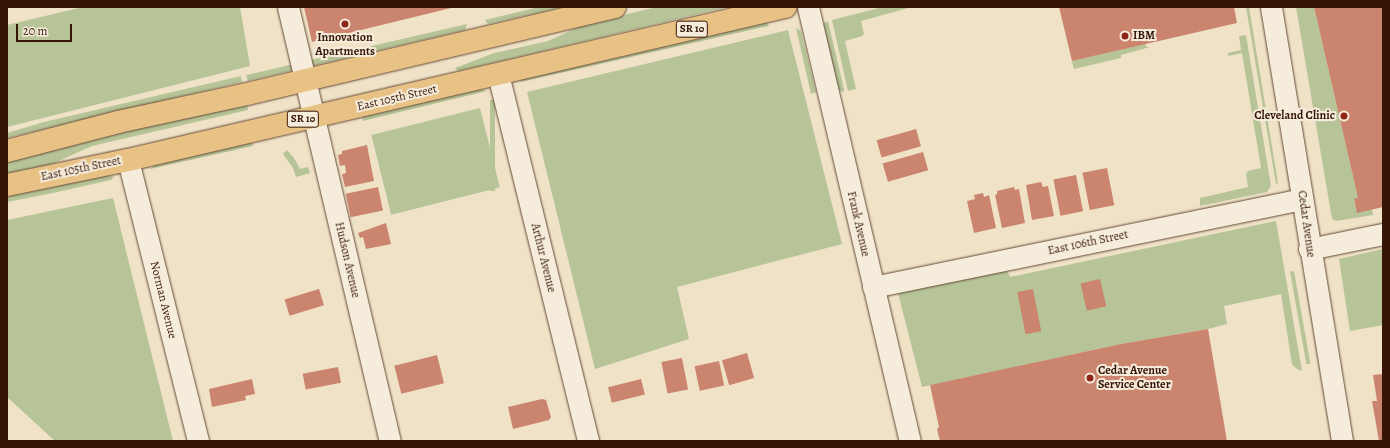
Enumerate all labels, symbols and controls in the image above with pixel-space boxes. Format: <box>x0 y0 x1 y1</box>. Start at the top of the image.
scale bar <box>18 16 74 42</box>
marker: Innovation Apartments <box>340 19 350 29</box>
road number: SR 10 <box>675 20 709 38</box>
text: 20 m <box>23 23 47 39</box>
place label: IBM <box>1133 29 1155 43</box>
place label: Innovation Apartments <box>315 31 375 59</box>
marker: IBM <box>1120 31 1130 41</box>
street label: East 105th Street <box>356 82 438 114</box>
place label: Cleveland Clinic <box>1254 109 1335 123</box>
road number: SR 10 <box>286 110 320 128</box>
marker: Cleveland Clinic <box>1338 110 1350 122</box>
street label: East 105th Street <box>40 153 122 185</box>
street label: Frank Avenue <box>843 190 873 258</box>
street label: Cedar Avenue <box>1294 190 1318 258</box>
street label: Hudson Avenue <box>331 221 363 299</box>
street label: Arthur Avenue <box>527 222 559 294</box>
street label: East 106th Street <box>1046 227 1130 259</box>
street label: Norman Avenue <box>146 260 180 340</box>
place label: Cedar Avenue Service Center <box>1098 364 1171 392</box>
marker: Cedar Avenue Service Center <box>1085 373 1095 383</box>

